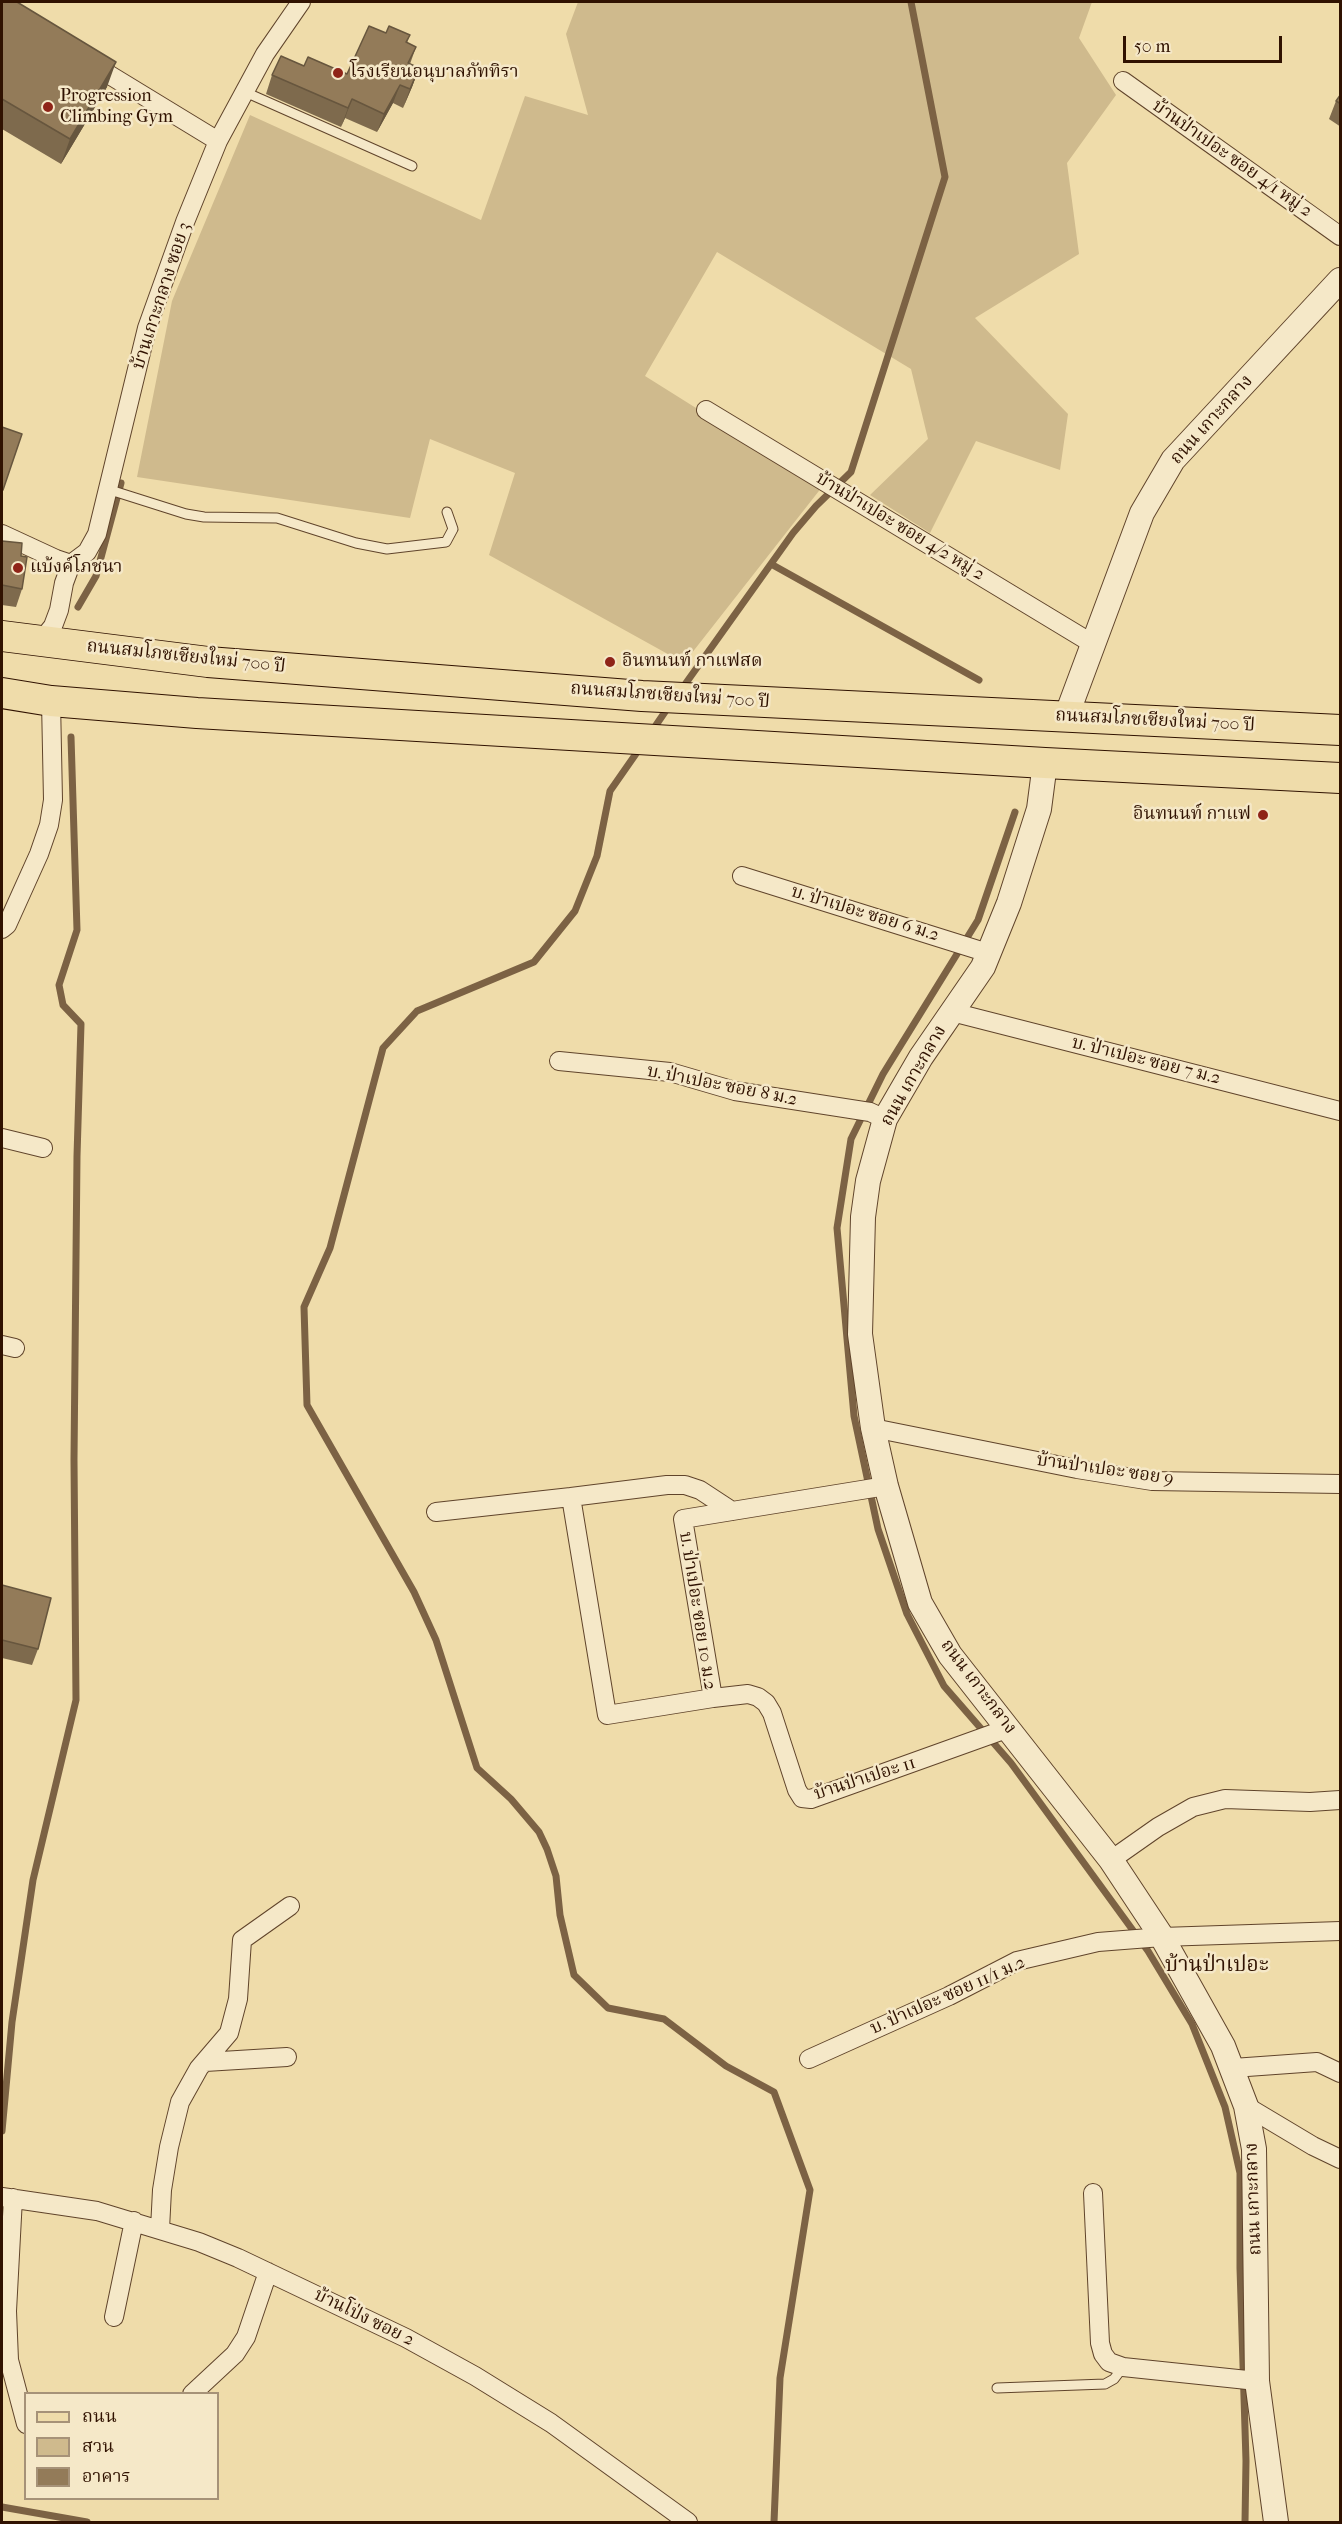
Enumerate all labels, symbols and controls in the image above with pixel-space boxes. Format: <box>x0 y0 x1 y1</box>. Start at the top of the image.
scale bar <box>1126 24 1285 62</box>
text: 50 m <box>1134 36 1170 57</box>
place label: โรงเรียนอนุบาลภัททิรา <box>350 62 519 84</box>
marker: โรงเรียนอนุบาลภัททิรา <box>331 66 345 80</box>
place label: Progression Climbing Gym <box>60 86 173 128</box>
street label: บ้านป่าเปอะ ซอย 4/1 หมู่ 2 <box>1148 96 1316 222</box>
marker: Progression Climbing Gym <box>41 100 55 114</box>
street label: บ้านเกาะกลาง ซอย 3 <box>128 220 196 372</box>
street label: ถนน เกาะกลาง <box>1166 371 1258 469</box>
street label: บ้านป่าเปอะ ซอย 4/2 หมู่ 2 <box>812 468 988 586</box>
place label: แบ้งค์โภชนา <box>30 557 122 579</box>
marker: แบ้งค์โภชนา <box>11 561 25 575</box>
street label: ถนนสมโภชเชียงใหม่ 700 ปี <box>86 636 286 678</box>
place label: อินทนนท์ กาแฟสด <box>622 651 762 673</box>
marker: อินทนนท์ กาแฟสด <box>603 655 617 669</box>
street label: ถนนสมโภชเชียงใหม่ 700 ปี <box>570 678 770 714</box>
street label: ถนนสมโภชเชียงใหม่ 700 ปี <box>1055 705 1255 737</box>
place label: อินทนนท์ กาแฟ <box>1133 804 1251 826</box>
marker: อินทนนท์ กาแฟ <box>1256 808 1270 822</box>
street label: บ. ป่าเปอะ ซอย 6 ม.2 <box>788 881 942 947</box>
street label: ถนน เกาะกลาง <box>876 1022 952 1130</box>
street label: บ. ป่าเปอะ ซอย 7 ม.2 <box>1069 1032 1223 1090</box>
street label: บ. ป่าเปอะ ซอย 8 ม.2 <box>645 1061 799 1111</box>
street label: บ้านป่าเปอะ ซอย 9 <box>1035 1450 1175 1490</box>
street label: บ. ป่าเปอะ ซอย 10 ม.2 <box>674 1530 720 1692</box>
street label: ถนน เกาะกลาง <box>935 1635 1021 1739</box>
street label: บ้านป่าเปอะ 11 <box>811 1752 919 1806</box>
street label: บ. ป่าเปอะ ซอย 11/1 ม.2 <box>867 1952 1029 2040</box>
district label: บ้านป่าเปอะ <box>1165 1953 1269 1979</box>
street label: ถนน เกาะกลาง <box>1241 2142 1267 2256</box>
street label: บ้านโป่ง ซอย 2 <box>311 2285 417 2351</box>
legend <box>24 2392 219 2500</box>
text: ถนน <box>82 2406 117 2427</box>
text: สวน <box>82 2436 114 2457</box>
text: อาคาร <box>82 2466 131 2487</box>

